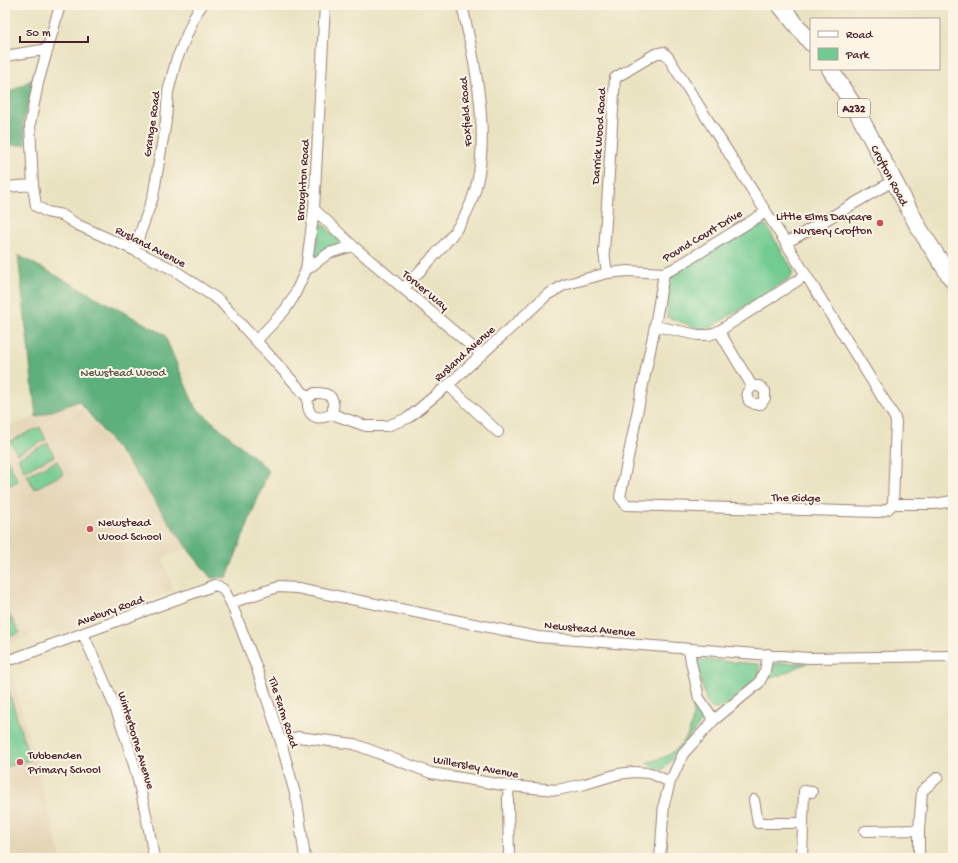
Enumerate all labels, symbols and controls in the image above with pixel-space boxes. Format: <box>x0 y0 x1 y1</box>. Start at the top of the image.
scale bar <box>20 18 88 44</box>
legend <box>810 18 940 70</box>
text: 50 m <box>26 27 51 41</box>
text: Road <box>846 29 873 43</box>
text: Park <box>845 49 871 63</box>
street label: Foxfield Road <box>458 76 476 148</box>
street label: Darrick Wood Road <box>590 87 610 186</box>
street label: Grange Road <box>141 90 165 158</box>
road number: A232 <box>838 99 870 117</box>
street label: Broughton Road <box>294 138 314 222</box>
street label: Crofton Road <box>866 143 910 209</box>
street label: Pound Court Drive <box>660 207 746 267</box>
place label: Little Elms Daycare Nursery Crofton <box>776 211 873 239</box>
marker: Little Elms Daycare Nursery Crofton <box>875 218 885 228</box>
street label: Rusland Avenue <box>112 224 188 272</box>
street label: Torver Way <box>398 267 451 315</box>
street label: Rusland Avenue <box>432 323 499 386</box>
park label: Newstead Wood <box>80 367 166 381</box>
street label: The Ridge <box>770 492 821 506</box>
place label: Newstead Wood School <box>98 517 162 545</box>
marker: Newstead Wood School <box>85 524 95 534</box>
street label: Avebury Road <box>76 593 147 630</box>
street label: Newstead Avenue <box>544 619 637 641</box>
street label: Tile Farm Road <box>264 675 300 751</box>
street label: Winterborne Avenue <box>114 690 157 792</box>
place label: Tubbenden Primary School <box>27 750 101 778</box>
street label: Willersley Avenue <box>432 754 520 783</box>
marker: Tubbenden Primary School <box>15 757 25 767</box>

